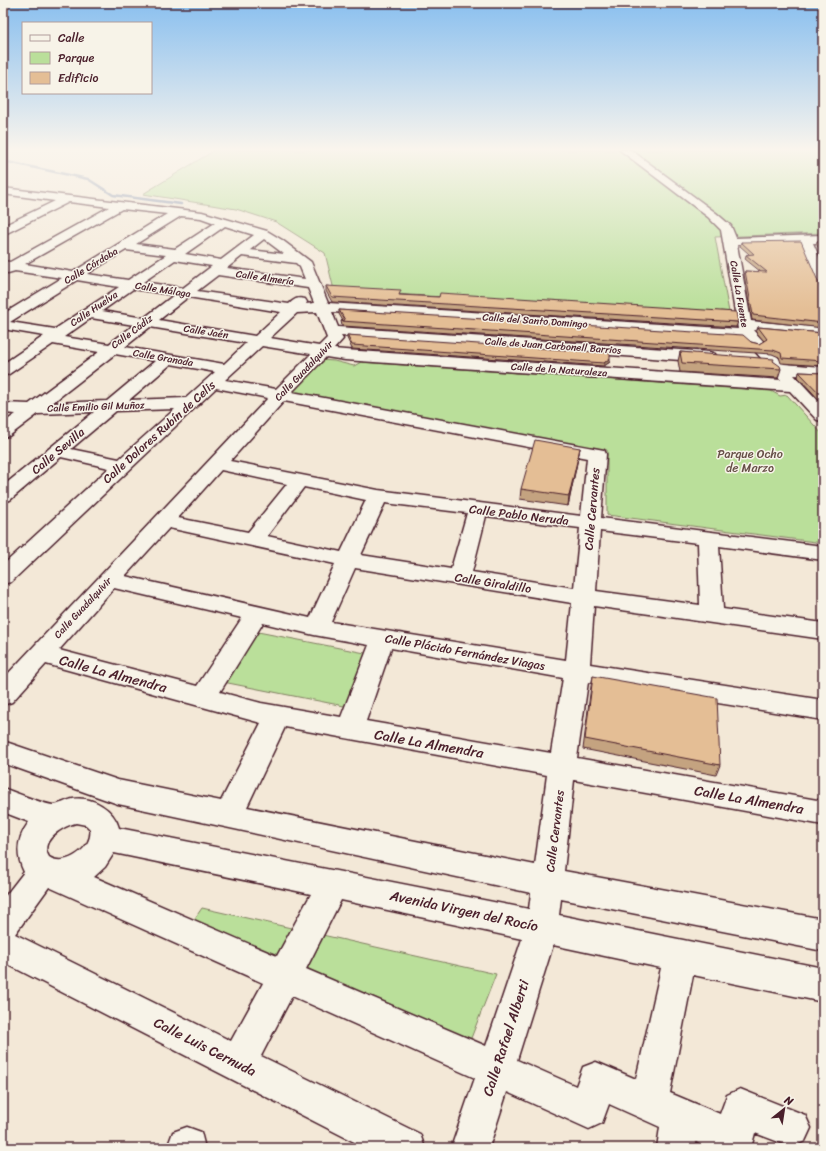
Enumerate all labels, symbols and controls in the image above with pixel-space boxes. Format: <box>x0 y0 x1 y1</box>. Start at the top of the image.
legend <box>22 22 152 94</box>
text: Calle <box>58 27 85 49</box>
text: Parque <box>58 47 95 69</box>
text: Edificio <box>58 67 98 89</box>
street label: Calle Córdoba <box>60 243 122 289</box>
street label: Calle La Fuente <box>724 259 754 329</box>
street label: Calle Almería <box>235 265 295 291</box>
street label: Calle Málaga <box>134 277 192 303</box>
street label: Calle Huelva <box>66 286 123 332</box>
street label: Calle del Santo Domingo <box>482 308 588 334</box>
street label: Calle Cádiz <box>107 310 157 354</box>
street label: Calle Jaén <box>182 320 230 344</box>
street label: Calle de Juan Carbonell Barrios <box>484 332 623 360</box>
street label: Calle Guadalquivir <box>270 336 339 406</box>
street label: Calle Granada <box>132 344 195 372</box>
street label: Calle de la Naturaleza <box>510 358 608 382</box>
street label: Calle Dolores Rubín de Celis <box>97 374 221 489</box>
street label: Calle Emilio Gil Muñoz <box>47 396 145 418</box>
street label: Calle Sevilla <box>26 421 91 480</box>
park label: Parque Ocho de Marzo <box>717 443 783 479</box>
street label: Calle Cervantes <box>577 467 607 551</box>
street label: Calle Pablo Neruda <box>468 498 570 532</box>
street label: Calle Giraldillo <box>453 566 533 600</box>
street label: Calle Guadalquivir <box>49 572 117 643</box>
street label: Calle Plácido Fernández Viagas <box>383 627 547 677</box>
street label: Calle La Almendra <box>56 648 171 701</box>
street label: Calle La Almendra <box>372 722 487 766</box>
street label: Calle La Almendra <box>692 778 807 822</box>
street label: Calle Cervantes <box>539 788 571 873</box>
street label: Avenida Virgen del Rocío <box>387 883 541 939</box>
street label: Calle Rafael Alberti <box>475 975 537 1099</box>
street label: Calle Luis Cernuda <box>149 1010 261 1084</box>
north arrow <box>764 1089 804 1129</box>
text: N <box>780 1090 797 1111</box>

